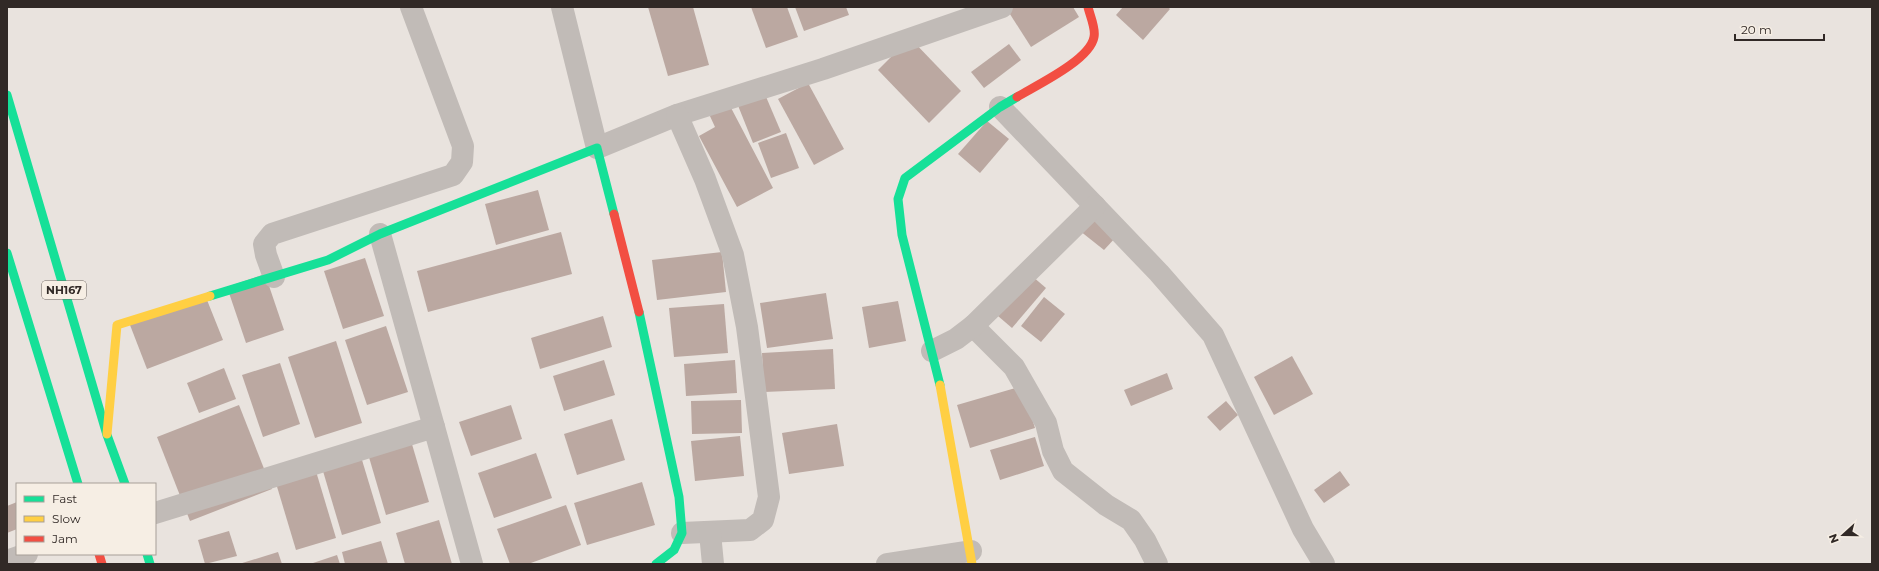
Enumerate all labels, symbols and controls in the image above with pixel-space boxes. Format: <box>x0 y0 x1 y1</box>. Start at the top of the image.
scale bar <box>1735 16 1824 42</box>
text: 20 m <box>1741 22 1772 37</box>
road number: NH167 <box>42 281 86 299</box>
legend <box>16 483 156 555</box>
text: Fast <box>52 491 77 506</box>
text: Slow <box>52 511 81 526</box>
north arrow <box>1823 515 1863 555</box>
text: Jam <box>51 531 78 546</box>
text: N <box>1826 532 1842 545</box>

